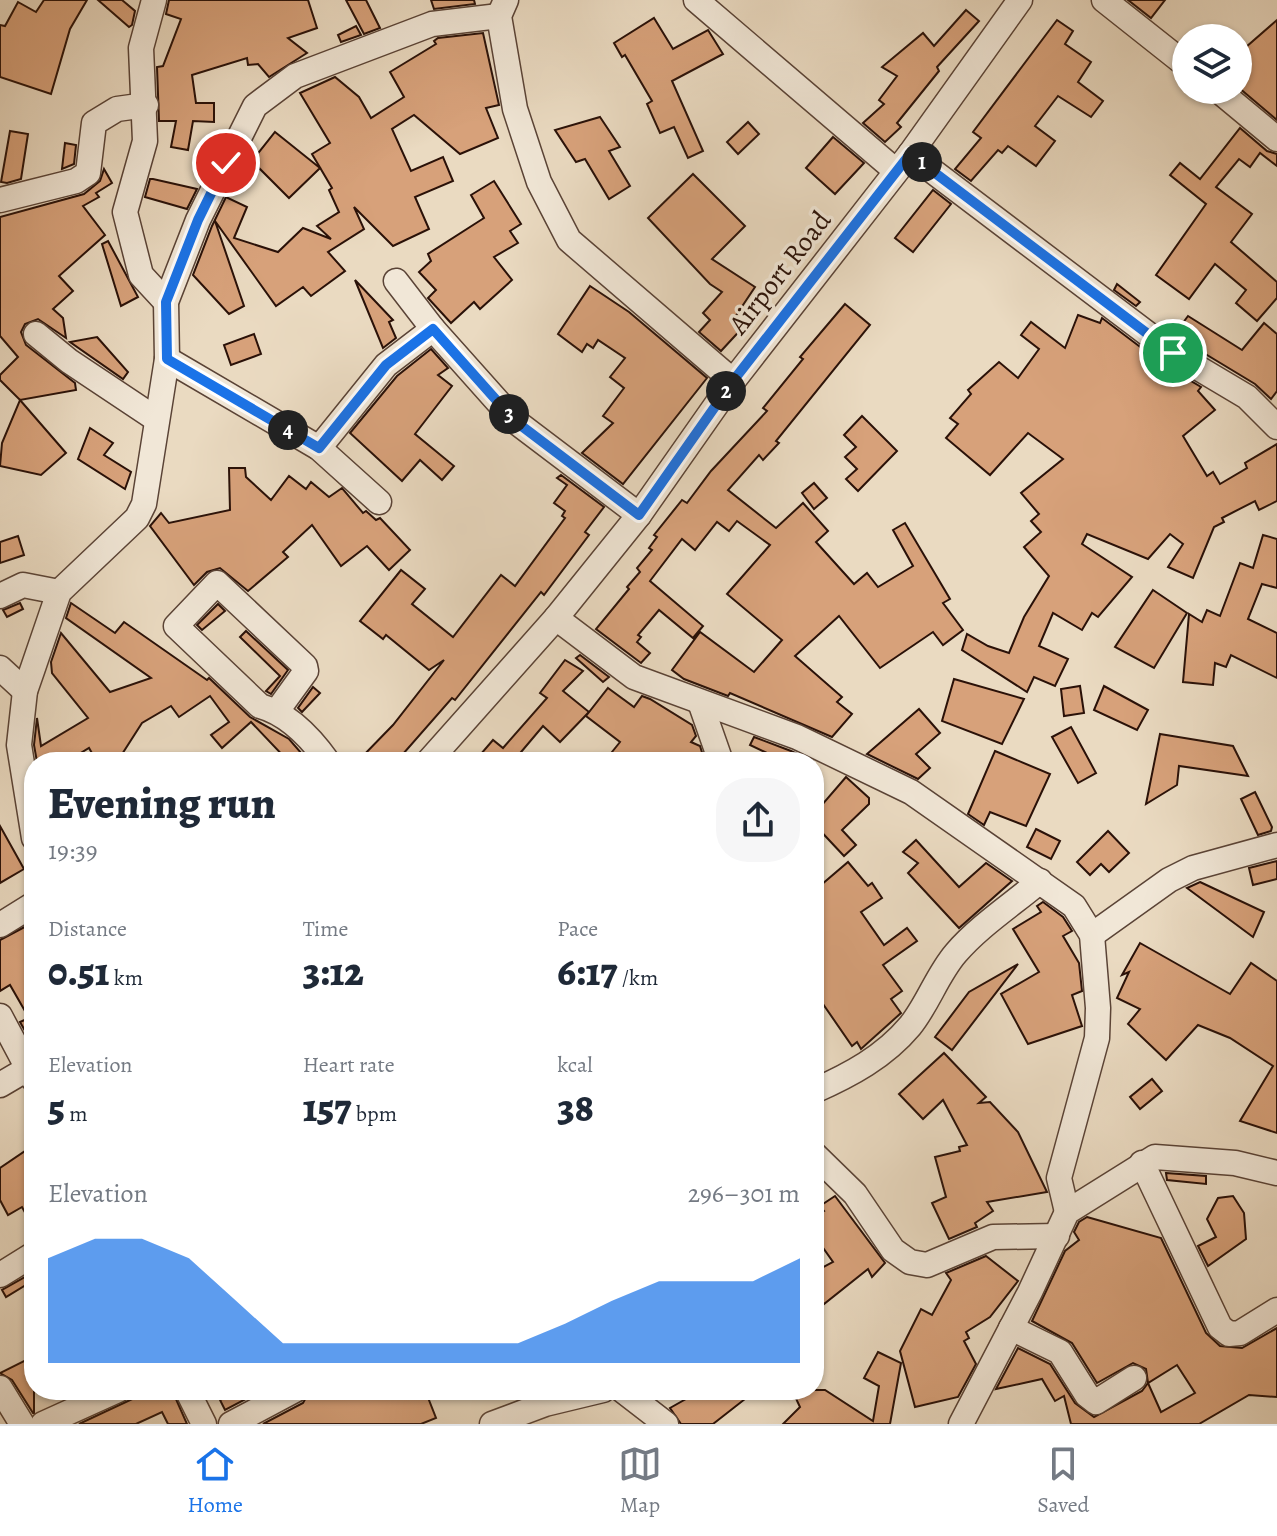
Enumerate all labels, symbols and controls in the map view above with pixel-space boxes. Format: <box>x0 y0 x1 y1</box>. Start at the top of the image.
map controls <box>1172 24 1252 104</box>
button: layers <box>1172 24 1252 104</box>
pin <box>192 129 260 197</box>
icon: check <box>204 141 248 185</box>
pin: 1 <box>902 142 942 182</box>
text: 1 <box>918 147 926 177</box>
street label: Airport Road <box>719 202 841 343</box>
pin <box>1139 319 1207 387</box>
icon: arrive <box>1151 331 1195 375</box>
pin: 2 <box>706 371 746 411</box>
text: 2 <box>721 376 731 406</box>
pin: 3 <box>489 394 529 434</box>
text: 3 <box>504 399 514 429</box>
pin: 4 <box>268 410 308 450</box>
text: 4 <box>283 415 293 445</box>
text: Evening run <box>48 773 276 833</box>
button: share <box>716 778 800 862</box>
text: 19:39 <box>48 833 98 868</box>
text: Distance <box>48 914 127 944</box>
text: Time <box>303 914 348 944</box>
text: Pace <box>557 914 598 944</box>
text: 0.51 <box>48 944 109 999</box>
text: 3:12 <box>303 944 364 999</box>
text: 6:17 <box>557 944 618 999</box>
text: km <box>109 963 143 993</box>
text: /km <box>618 963 658 993</box>
text: Elevation <box>48 1050 132 1080</box>
text: Heart rate <box>303 1050 395 1080</box>
text: kcal <box>557 1050 593 1080</box>
text: 5 <box>48 1080 65 1135</box>
text: 157 <box>303 1080 352 1135</box>
text: 38 <box>557 1080 594 1135</box>
text: m <box>65 1099 88 1129</box>
text: bpm <box>352 1099 397 1129</box>
text: Elevation <box>48 1176 148 1211</box>
text: 296–301 m <box>688 1176 800 1211</box>
tab: Home <box>188 1442 243 1520</box>
tab: Map <box>618 1442 662 1520</box>
tab: Saved <box>1037 1442 1089 1520</box>

